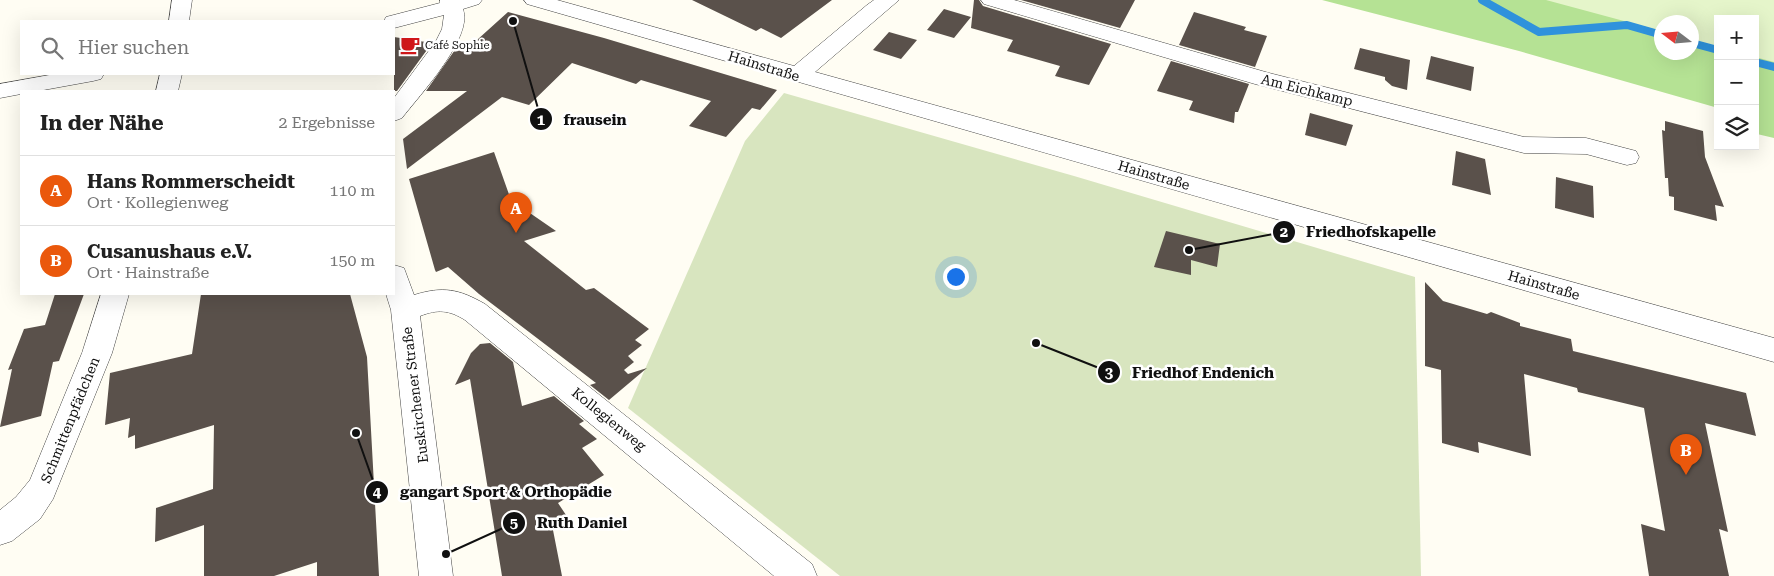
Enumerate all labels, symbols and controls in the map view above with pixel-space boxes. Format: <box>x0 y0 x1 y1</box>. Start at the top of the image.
north arrow <box>1654 15 1699 60</box>
map controls <box>1714 15 1759 150</box>
button: + <box>1714 15 1759 60</box>
search box <box>20 20 395 75</box>
icon: search <box>38 34 66 62</box>
cafe icon: Café Sophie <box>399 34 421 56</box>
text: Hier suchen <box>78 36 189 59</box>
place label: Café Sophie <box>425 39 490 52</box>
street label: Hainstraße <box>726 48 802 85</box>
button: − <box>1714 60 1759 105</box>
street label: Am Eichkamp <box>1259 71 1355 109</box>
callout: frausein <box>529 104 637 134</box>
button: layers <box>1714 105 1759 150</box>
text: In der Nähe <box>40 111 163 135</box>
text: 1 <box>537 111 546 129</box>
text: frausein <box>563 111 627 129</box>
text: 2 Ergebnisse <box>278 113 375 132</box>
street label: Hainstraße <box>1116 157 1192 193</box>
text: Hans Rommerscheidt <box>87 170 295 193</box>
text: A <box>50 181 62 200</box>
text: 110 m <box>329 181 375 200</box>
pin: A <box>500 192 532 233</box>
text: Ort · Kollegienweg <box>87 193 228 212</box>
callout: Friedhofskapelle <box>1271 217 1446 247</box>
text: 2 <box>1280 223 1288 241</box>
text: Friedhofskapelle <box>1306 223 1436 241</box>
text: Cusanushaus e.V. <box>87 240 252 263</box>
text: B <box>50 251 62 270</box>
text: 150 m <box>329 251 375 270</box>
text: Ort · Hainstraße <box>87 263 209 282</box>
your location <box>943 264 969 290</box>
street label: Hainstraße <box>1506 267 1582 303</box>
street label: Euskirchener Straße <box>399 326 431 464</box>
street label: Schmittenpfädchen <box>37 355 103 485</box>
callout: Friedhof Endenich <box>1097 357 1284 387</box>
text: 3 <box>1105 364 1114 382</box>
text: Friedhof Endenich <box>1132 364 1274 382</box>
street label: Kollegienweg <box>569 384 649 454</box>
pin: B <box>1670 434 1702 475</box>
callout: gangart Sport & Orthopädie <box>365 477 621 507</box>
text: 4 <box>373 483 382 501</box>
text: gangart Sport & Orthopädie <box>399 483 612 501</box>
callout: Ruth Daniel <box>502 508 637 538</box>
text: 5 <box>510 514 518 532</box>
text: Ruth Daniel <box>537 514 627 532</box>

